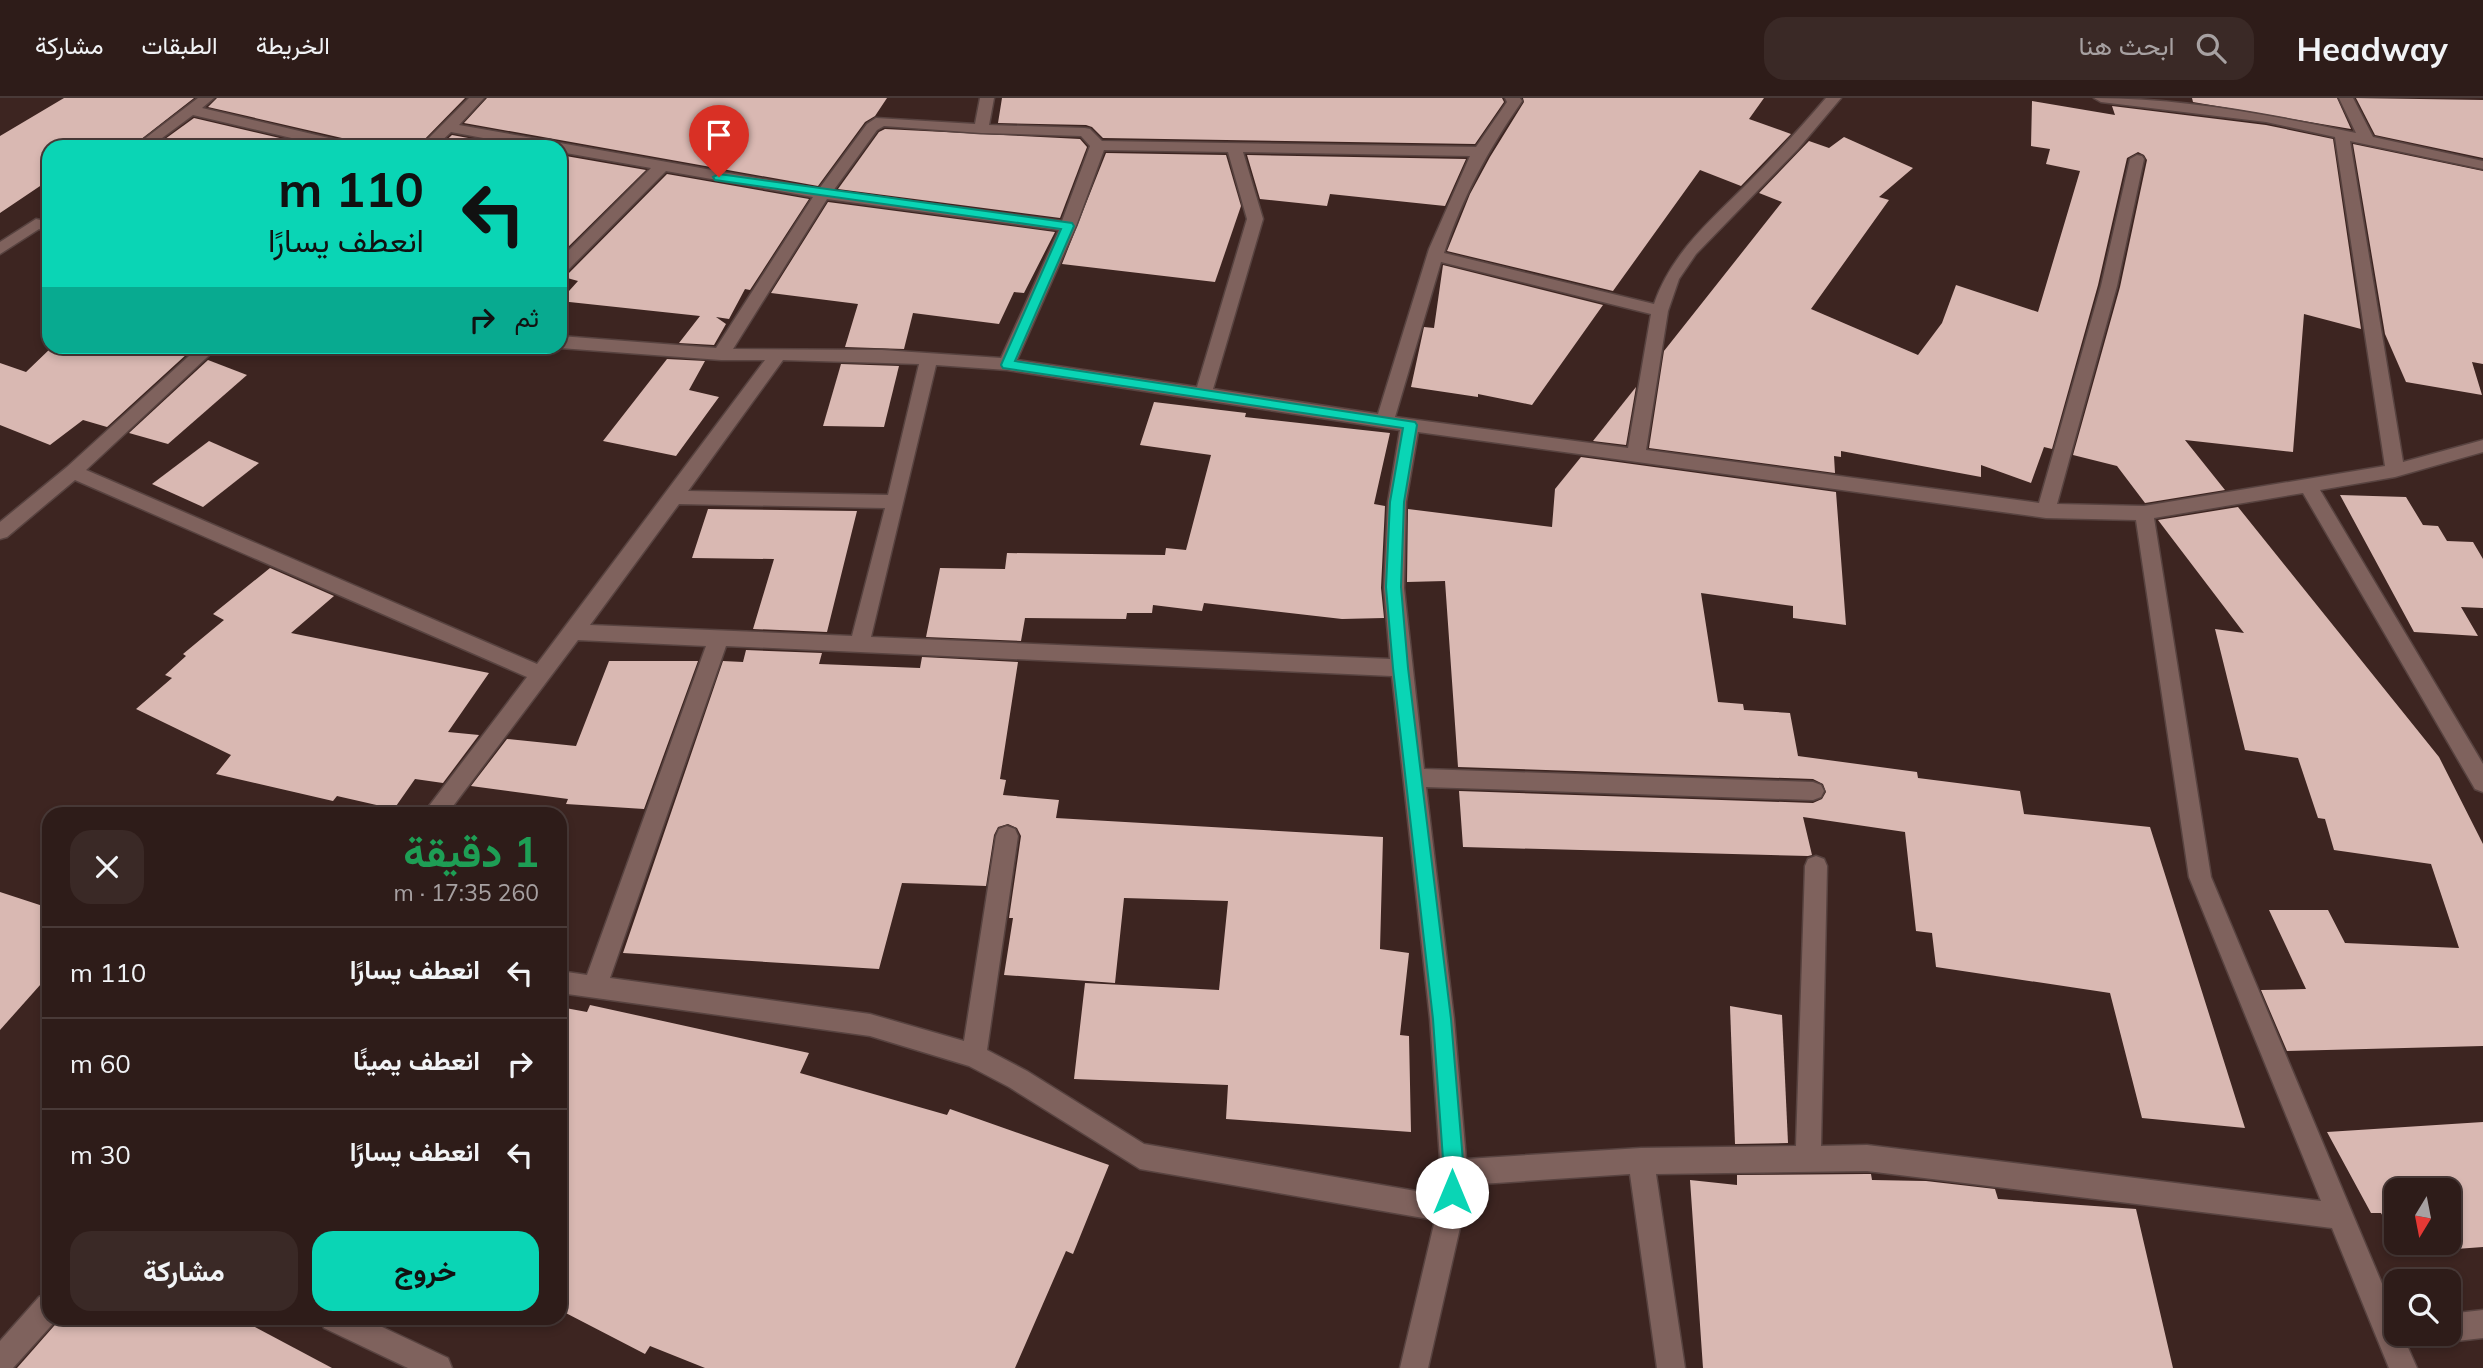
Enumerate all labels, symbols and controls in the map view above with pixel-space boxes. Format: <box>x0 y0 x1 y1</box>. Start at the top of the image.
search box <box>1764 17 2254 80</box>
text: Headway <box>2296 28 2448 69</box>
text: ابحث هنا <box>2078 29 2174 62</box>
icon: search <box>2192 29 2230 67</box>
text: مشاركة <box>35 30 103 60</box>
text: الطبقات <box>141 30 218 60</box>
text: الخريطة <box>256 30 330 60</box>
pin <box>689 105 749 177</box>
icon: arrive <box>700 116 738 154</box>
text: 110 m <box>278 158 424 219</box>
icon: left <box>448 168 539 259</box>
text: انعطف يسارًا <box>268 220 424 260</box>
icon: right <box>463 301 501 339</box>
text: ثم <box>515 301 539 334</box>
text: 1 دقيقة <box>403 825 539 878</box>
button: close <box>70 830 144 904</box>
text: 260 m · 17:35 <box>394 878 539 907</box>
text: انعطف يسارًا <box>350 953 480 986</box>
icon: left <box>501 954 539 992</box>
text: 110 m <box>70 956 146 989</box>
text: انعطف يمينًا <box>353 1044 480 1077</box>
icon: right <box>501 1045 539 1083</box>
text: 60 m <box>70 1047 131 1080</box>
text: انعطف يسارًا <box>350 1135 480 1168</box>
icon: left <box>501 1136 539 1174</box>
text: 30 m <box>70 1138 131 1171</box>
position arrow <box>1415 1155 1489 1229</box>
north arrow <box>2384 1178 2460 1255</box>
map controls <box>2384 1178 2461 1346</box>
button: مشاركة <box>70 1231 298 1311</box>
button: خروج <box>312 1231 539 1311</box>
button: search <box>2384 1269 2461 1346</box>

